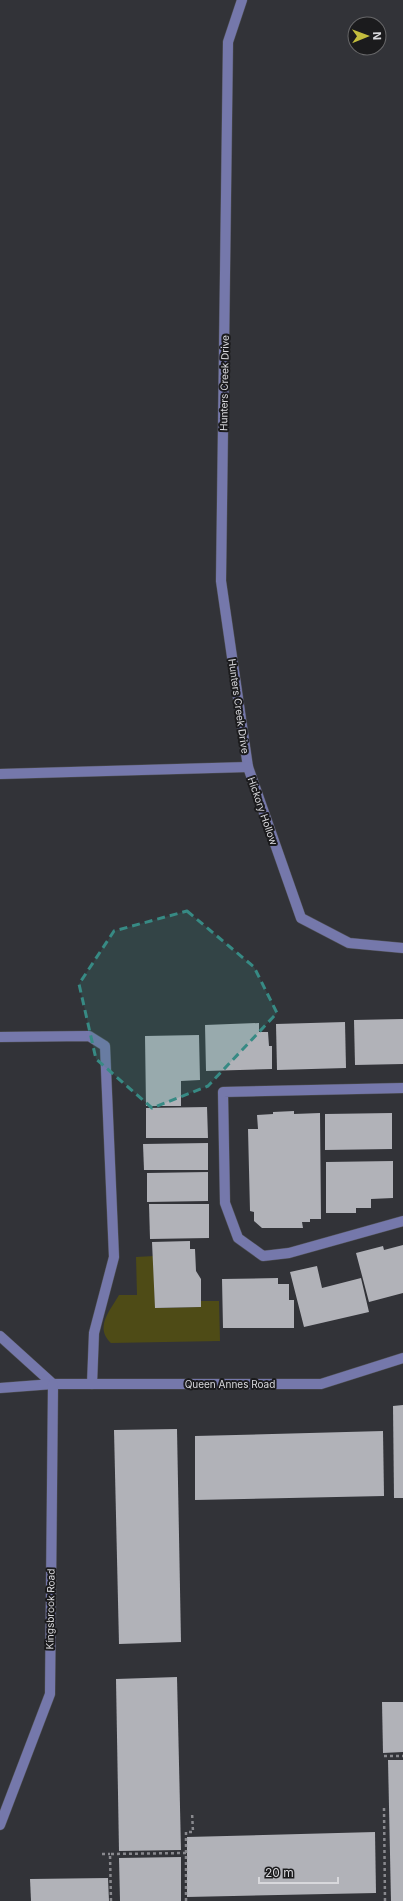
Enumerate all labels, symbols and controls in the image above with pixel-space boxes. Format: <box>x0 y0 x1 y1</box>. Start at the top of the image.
north arrow <box>347 16 387 56</box>
text: N <box>370 32 384 40</box>
street label: Hunters Creek Drive <box>217 335 231 431</box>
street label: Hunters Creek Drive <box>226 658 252 754</box>
street label: Hickory Hollow <box>246 775 280 847</box>
street label: Queen Annes Road <box>185 1378 275 1390</box>
street label: Kingsbrook Road <box>43 1569 57 1649</box>
scale bar <box>259 1859 338 1885</box>
text: 20 m <box>265 1865 294 1880</box>

